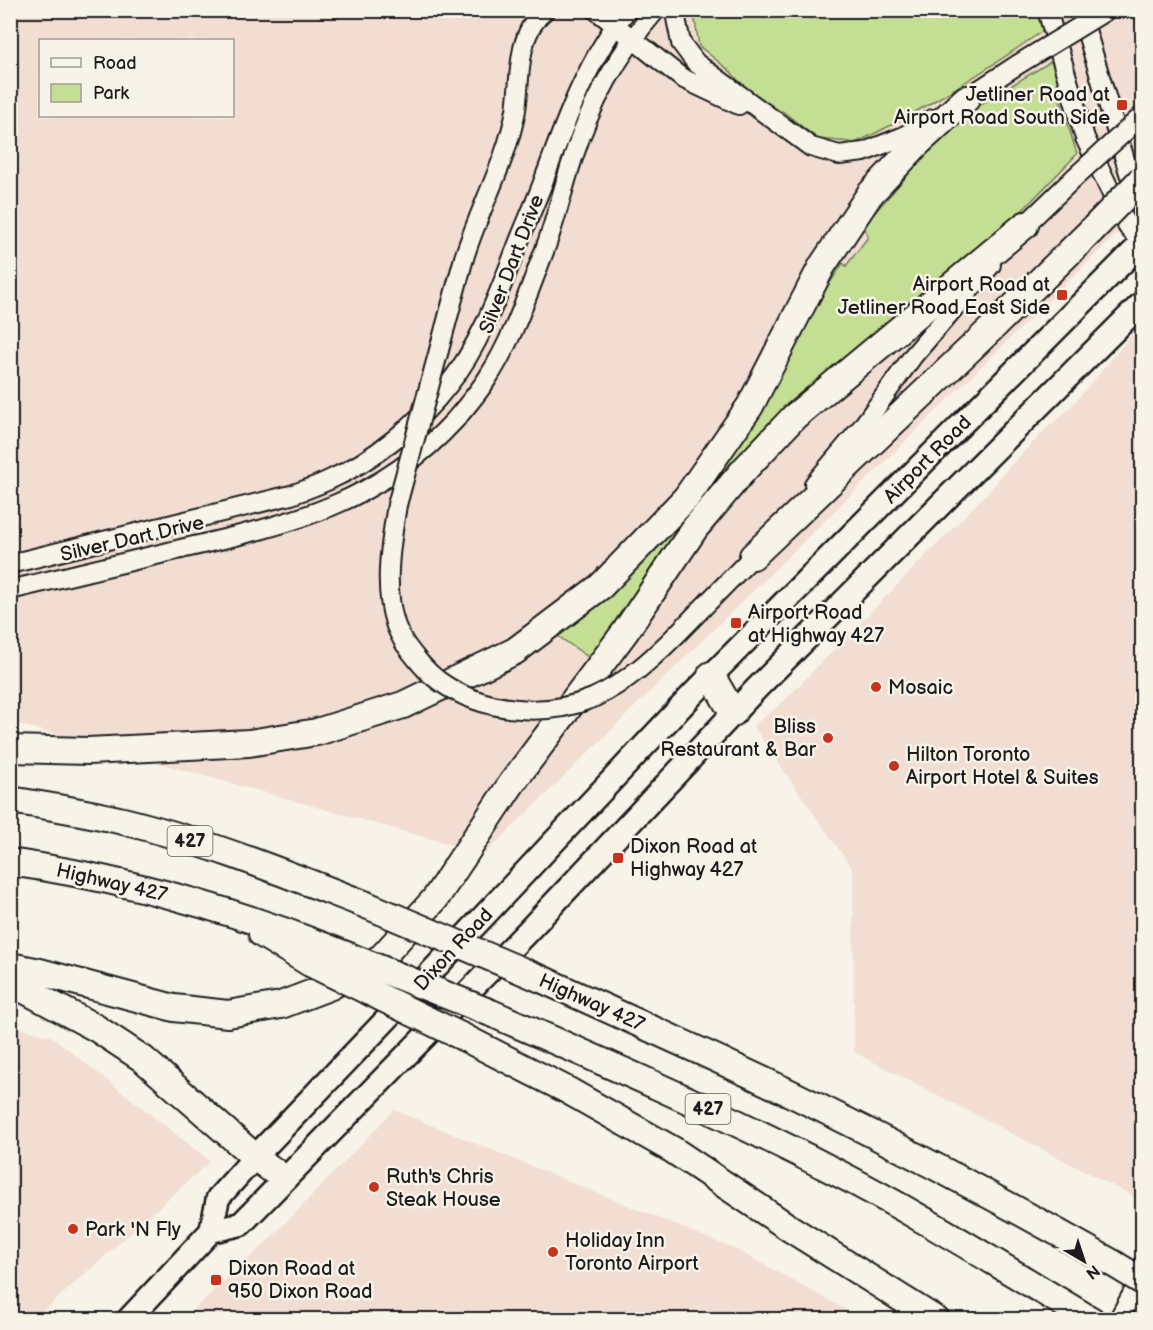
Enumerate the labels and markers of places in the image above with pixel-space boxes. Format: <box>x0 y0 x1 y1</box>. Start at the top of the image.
place label: Jetliner Road at Airport Road South Side <box>894 83 1110 130</box>
marker: Jetliner Road at Airport Road South Side <box>1115 98 1129 112</box>
place label: Airport Road at Jetliner Road East Side <box>838 273 1050 320</box>
marker: Airport Road at Jetliner Road East Side <box>1055 288 1069 302</box>
place label: Airport Road at Highway 427 <box>748 601 884 648</box>
marker: Airport Road at Highway 427 <box>729 616 743 630</box>
place label: Mosaic <box>888 676 953 700</box>
marker: Mosaic <box>869 680 883 694</box>
place label: Bliss Restaurant & Bar <box>660 715 817 762</box>
marker: Bliss Restaurant & Bar <box>821 731 835 745</box>
place label: Hilton Toronto Airport Hotel & Suites <box>906 743 1099 790</box>
marker: Hilton Toronto Airport Hotel & Suites <box>887 759 901 773</box>
place label: Dixon Road at Highway 427 <box>630 835 757 882</box>
marker: Dixon Road at Highway 427 <box>611 851 625 865</box>
place label: Ruth's Chris Steak House <box>386 1165 501 1212</box>
marker: Ruth's Chris Steak House <box>367 1180 381 1194</box>
place label: Park 'N Fly <box>85 1218 181 1242</box>
marker: Park 'N Fly <box>66 1222 80 1236</box>
place label: Holiday Inn Toronto Airport <box>565 1229 699 1276</box>
marker: Holiday Inn Toronto Airport <box>546 1245 560 1259</box>
place label: Dixon Road at 950 Dixon Road <box>228 1257 373 1304</box>
marker: Dixon Road at 950 Dixon Road <box>209 1273 223 1287</box>

